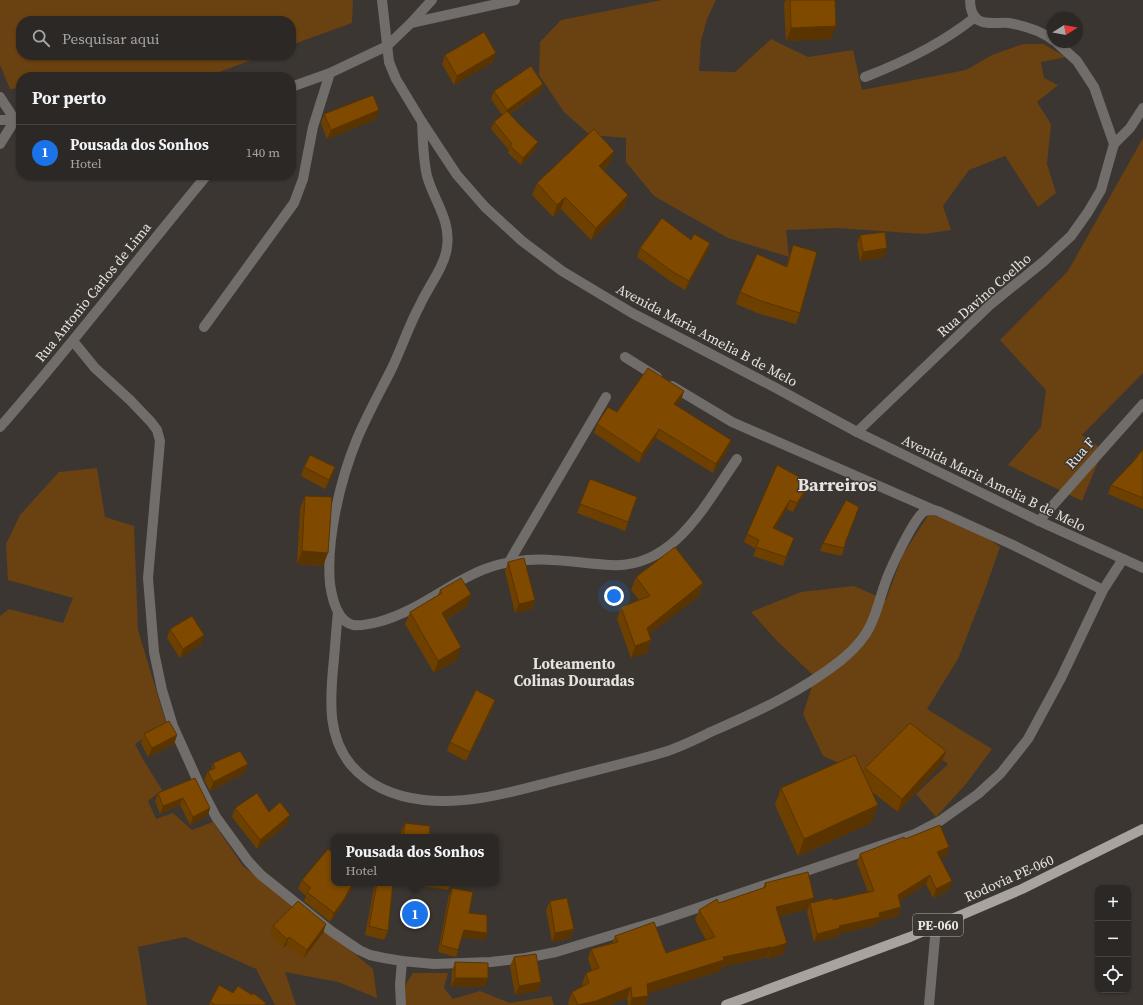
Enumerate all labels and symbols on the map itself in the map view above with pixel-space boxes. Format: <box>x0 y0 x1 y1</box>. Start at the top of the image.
north arrow <box>1047 12 1083 48</box>
street label: Rua Antonio Carlos de Lima <box>30 217 156 366</box>
street label: Rua Davino Coelho <box>933 248 1036 342</box>
street label: Avenida Maria Amelia B de Melo <box>613 279 801 391</box>
street label: Avenida Maria Amelia B de Melo <box>899 430 1090 536</box>
street label: Rua F <box>1061 433 1099 473</box>
district label: Barreiros <box>797 472 877 497</box>
your location <box>604 586 624 606</box>
district label: Loteamento Colinas Douradas <box>514 653 635 691</box>
street label: Rodovia PE-060 <box>961 849 1057 907</box>
pin: 1 <box>402 899 428 929</box>
road number: PE-060 <box>913 914 963 936</box>

